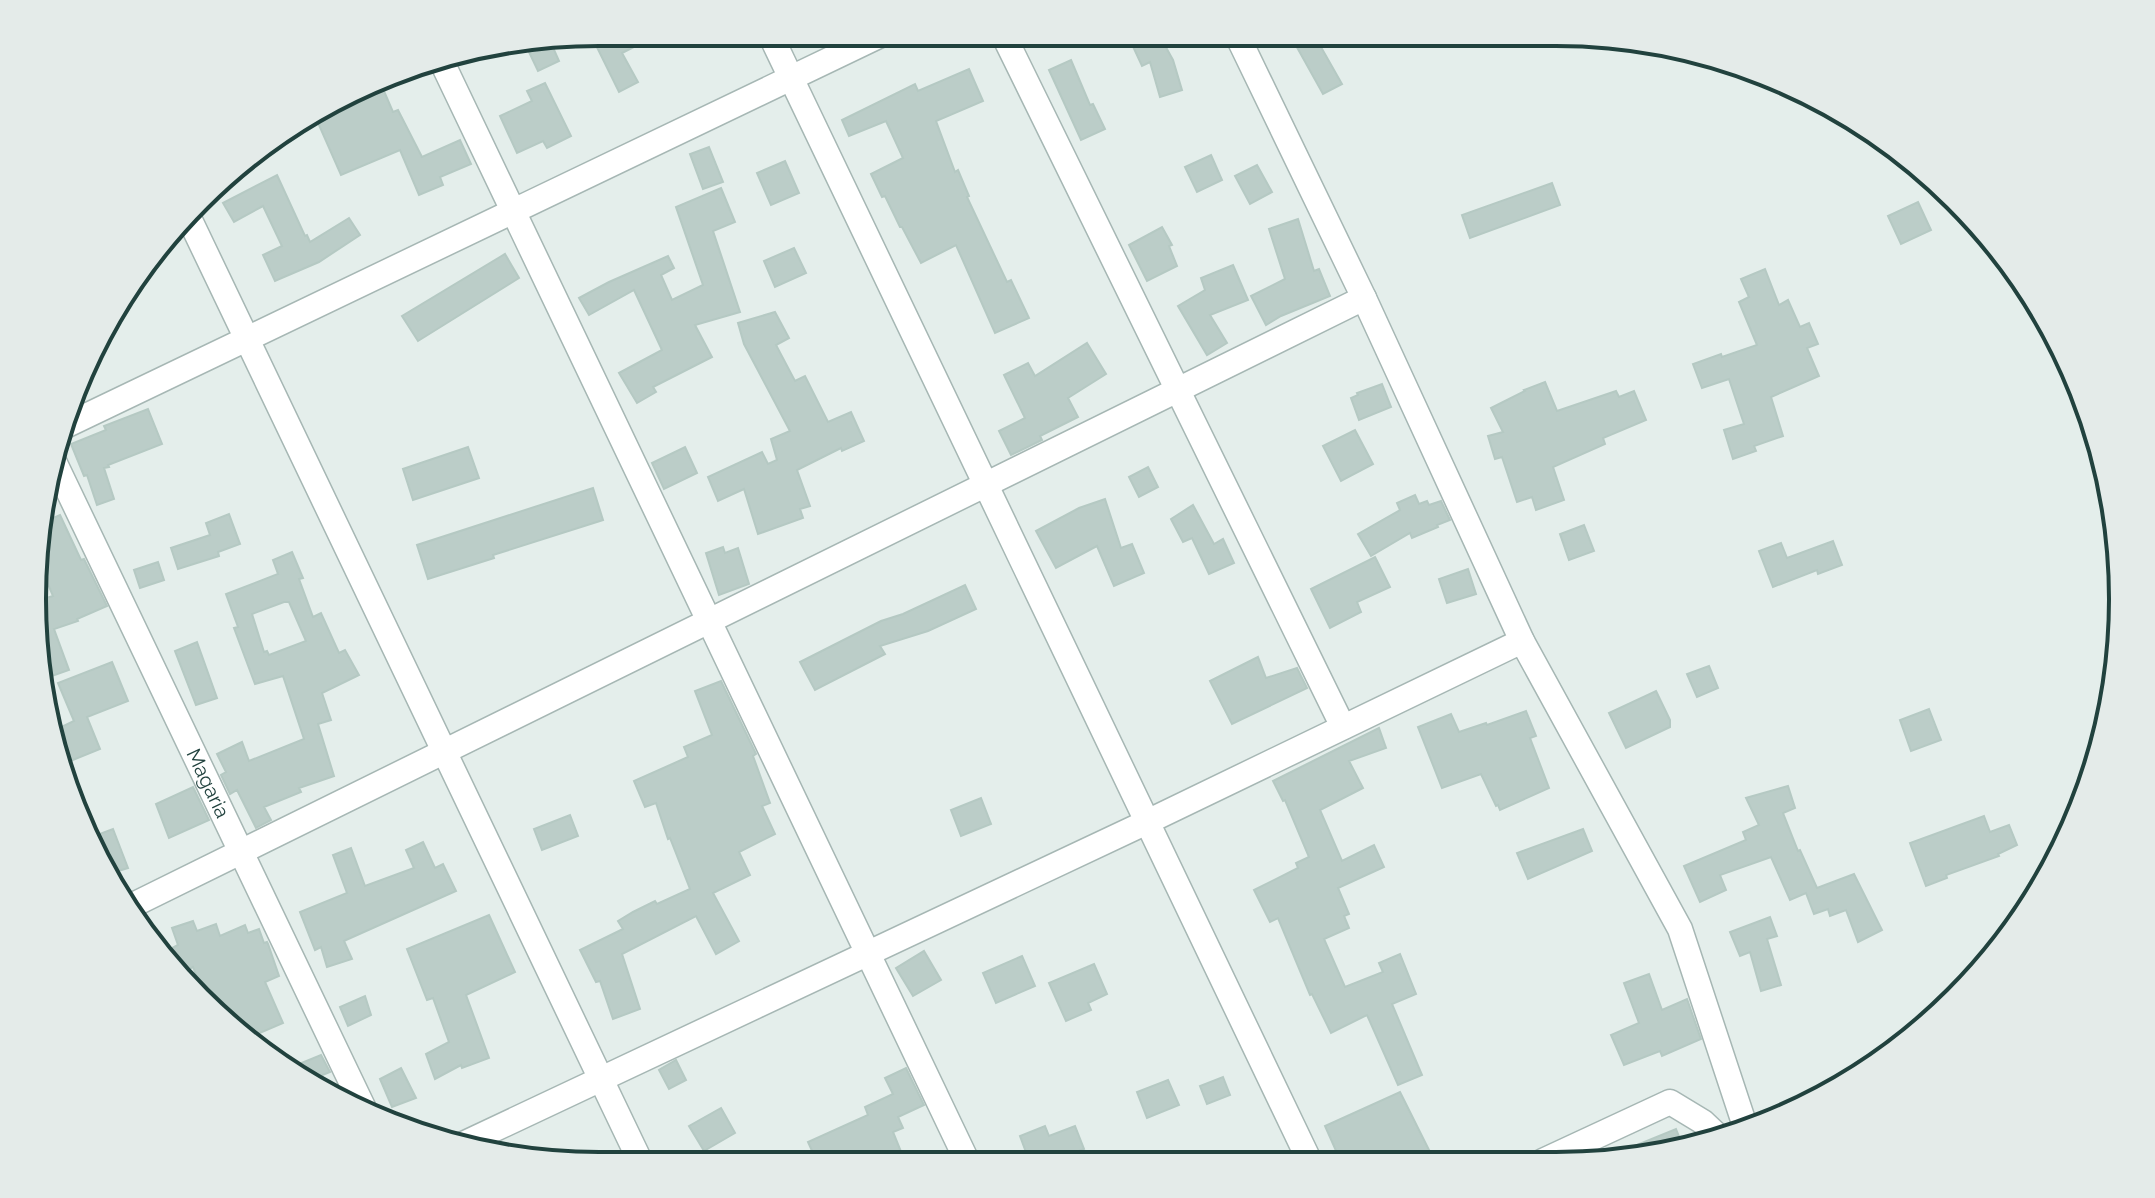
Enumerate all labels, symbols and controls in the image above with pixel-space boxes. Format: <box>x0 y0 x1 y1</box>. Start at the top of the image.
street label: Magaria <box>181 745 235 822</box>

